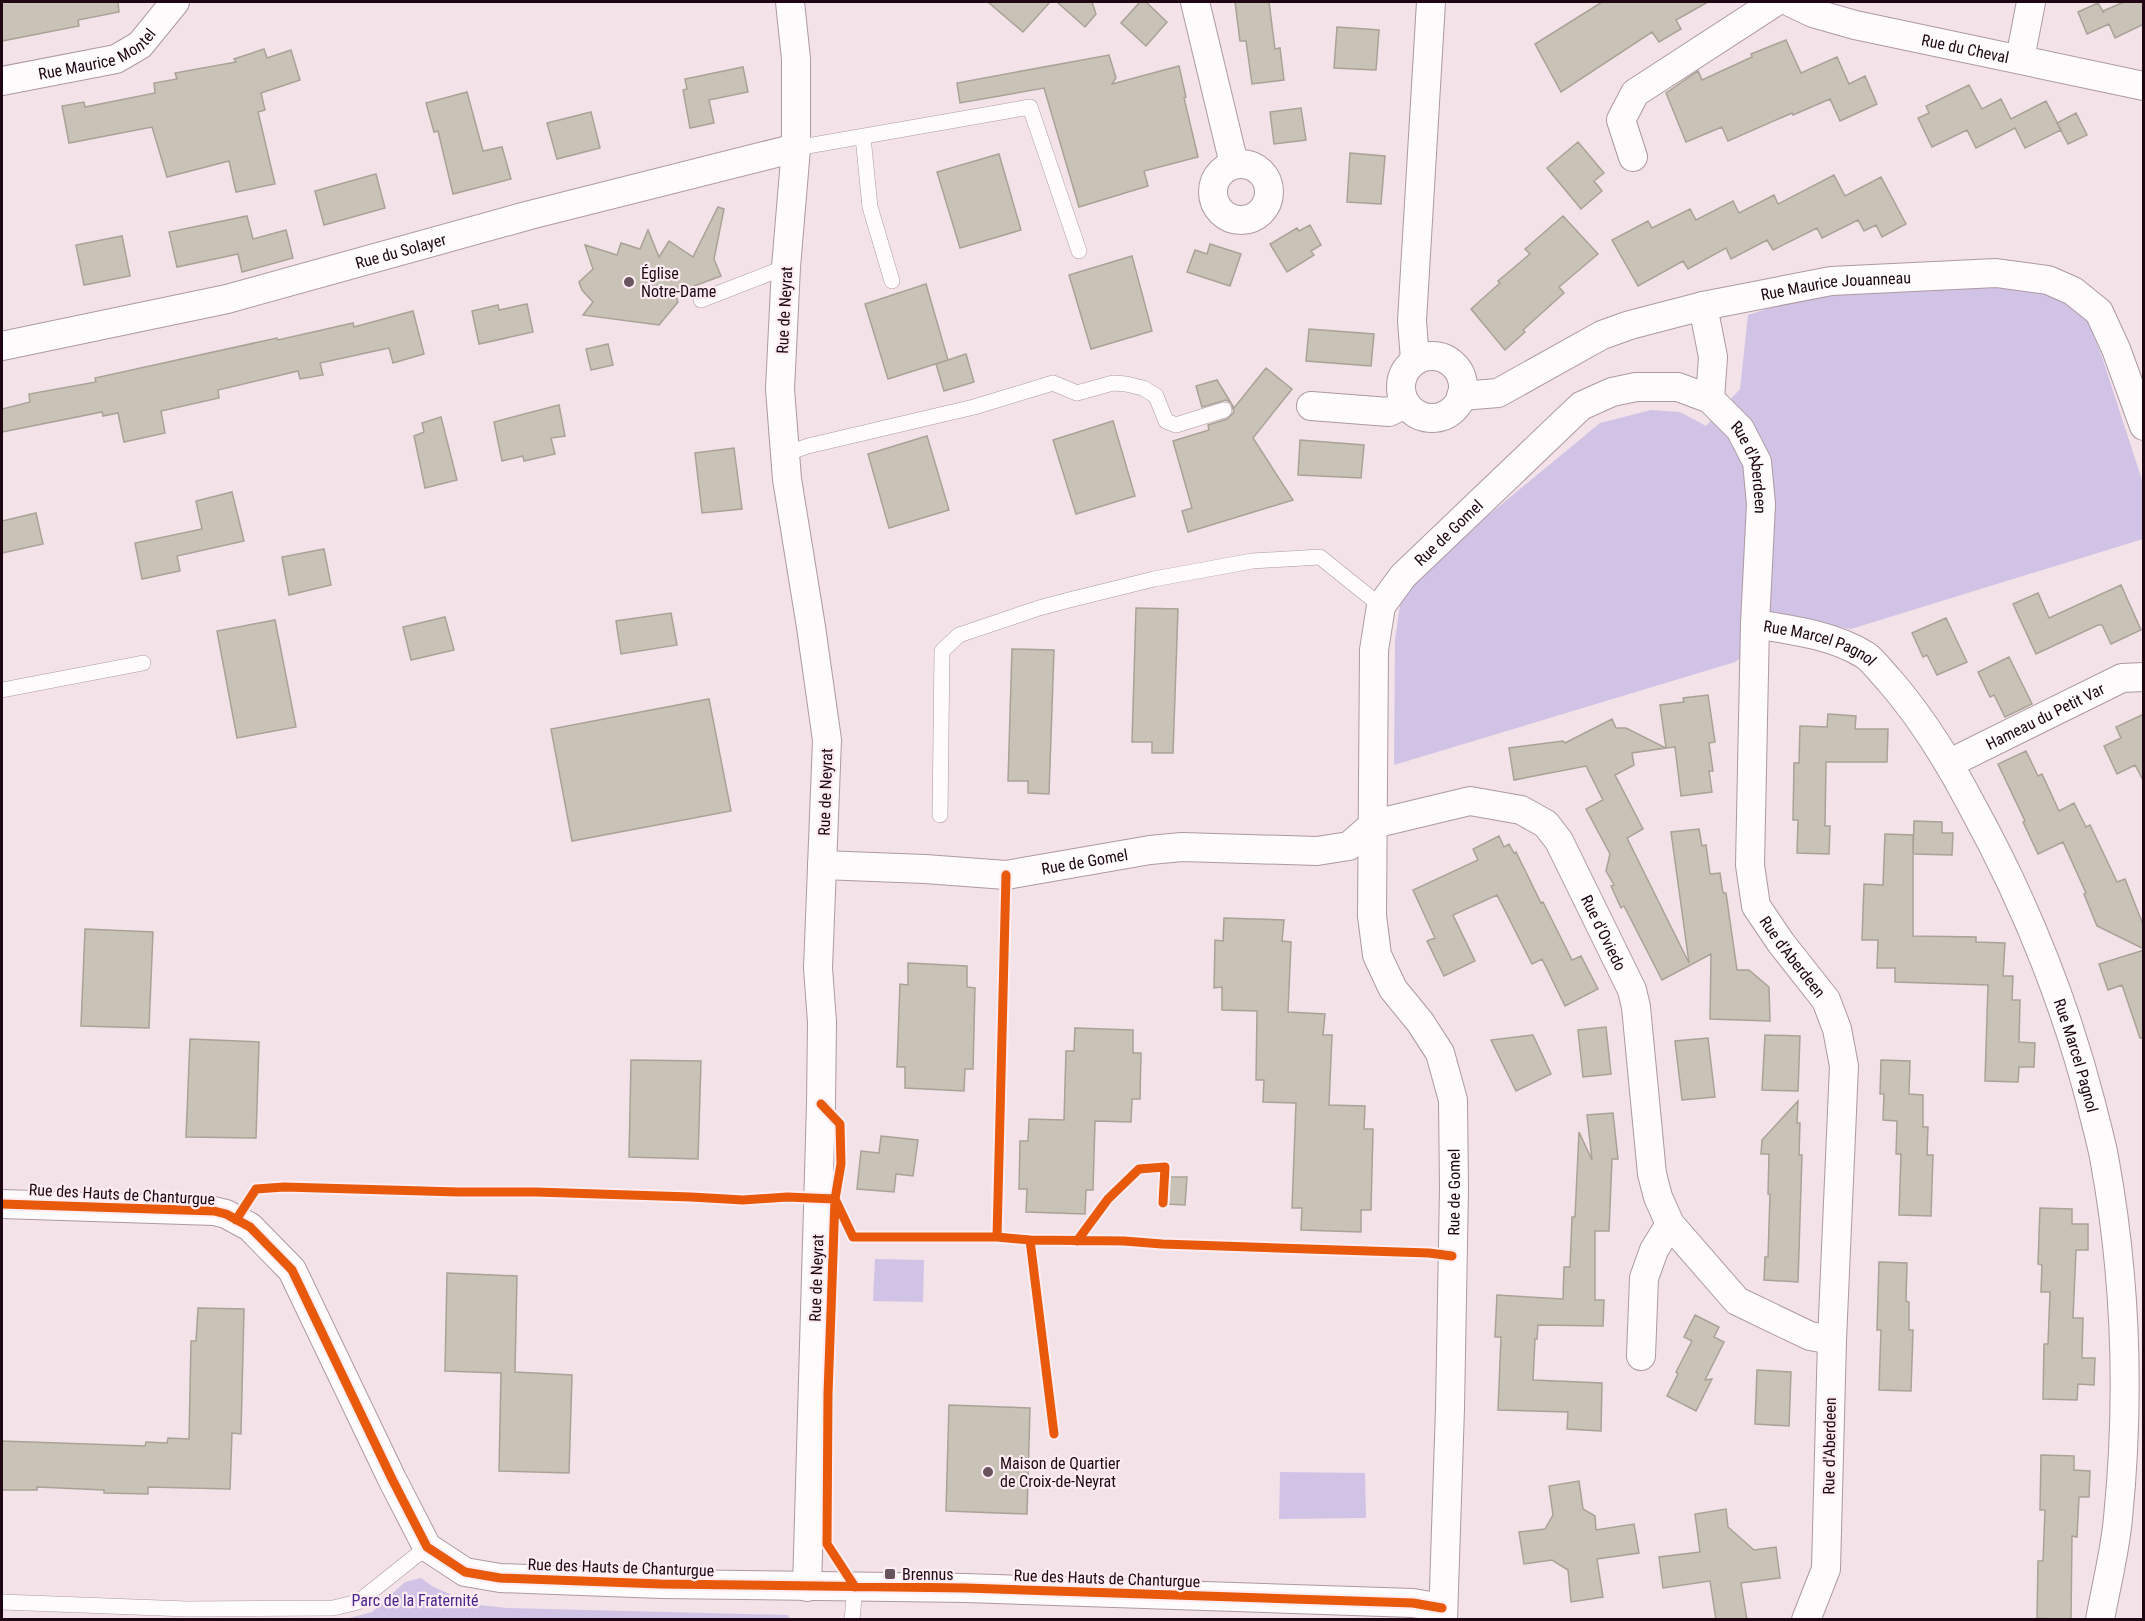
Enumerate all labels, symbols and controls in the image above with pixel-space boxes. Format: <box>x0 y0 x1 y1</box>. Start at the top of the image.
street label: Rue Maurice Montel <box>37 25 160 84</box>
street label: Rue du Cheval <box>1920 30 2011 67</box>
street label: Rue du Solayer <box>353 230 448 273</box>
place label: Église Notre-Dame <box>641 264 716 301</box>
street label: Rue de Neyrat <box>773 266 796 354</box>
street label: Rue Maurice Jouanneau <box>1759 268 1911 305</box>
marker: Église Notre-Dame <box>622 275 636 289</box>
street label: Rue d'Aberdeen <box>1727 417 1770 514</box>
street label: Rue de Gomel <box>1411 496 1487 570</box>
street label: Rue Marcel Pagnol <box>1762 617 1880 670</box>
street label: Hameau du Petit Var <box>1983 679 2108 754</box>
street label: Rue de Neyrat <box>814 748 837 836</box>
street label: Rue de Gomel <box>1040 845 1129 879</box>
street label: Rue d'Oviedo <box>1577 892 1630 974</box>
street label: Rue d'Aberdeen <box>1756 912 1829 1001</box>
street label: Rue Marcel Pagnol <box>2050 996 2102 1114</box>
street label: Rue de Gomel <box>1444 1148 1464 1236</box>
street label: Rue des Hauts de Chanturgue <box>28 1180 216 1209</box>
street label: Rue de Neyrat <box>805 1234 828 1322</box>
street label: Rue d'Aberdeen <box>1819 1397 1840 1495</box>
place label: Maison de Quartier de Croix-de-Neyrat <box>1000 1454 1120 1491</box>
marker: Maison de Quartier de Croix-de-Neyrat <box>981 1465 995 1479</box>
street label: Rue des Hauts de Chanturgue <box>527 1555 714 1580</box>
place label: Brennus <box>902 1565 954 1584</box>
street label: Rue des Hauts de Chanturgue <box>1013 1566 1200 1591</box>
marker: Brennus <box>883 1567 897 1581</box>
park label: Parc de la Fraternité <box>352 1591 478 1610</box>

